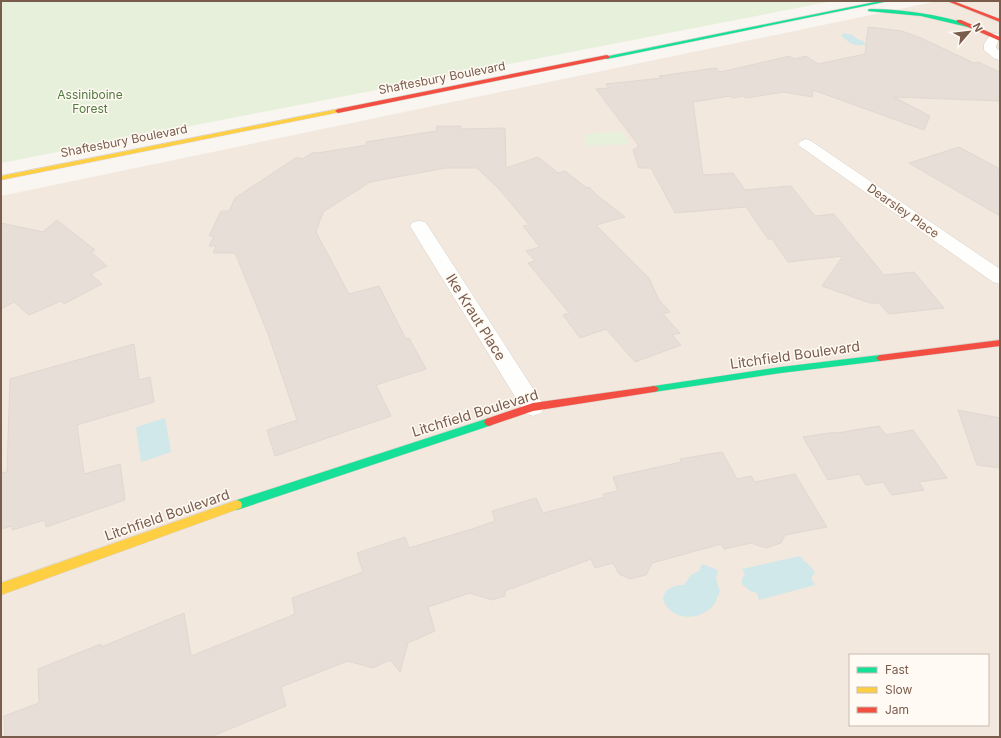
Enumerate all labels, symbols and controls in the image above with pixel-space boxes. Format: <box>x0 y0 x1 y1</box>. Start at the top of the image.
north arrow <box>949 12 989 52</box>
text: N <box>970 20 986 34</box>
street label: Shaftesbury Boulevard <box>377 58 507 97</box>
park label: Assiniboine Forest <box>57 87 123 116</box>
street label: Shaftesbury Boulevard <box>59 121 189 160</box>
street label: Dearsley Place <box>864 180 942 241</box>
street label: Ike Kraut Place <box>443 270 510 363</box>
street label: Litchfield Boulevard <box>729 337 861 372</box>
street label: Litchfield Boulevard <box>410 385 540 440</box>
street label: Litchfield Boulevard <box>102 485 232 544</box>
legend <box>849 654 989 726</box>
text: Fast <box>885 662 909 677</box>
text: Slow <box>885 682 913 697</box>
text: Jam <box>885 702 909 717</box>

